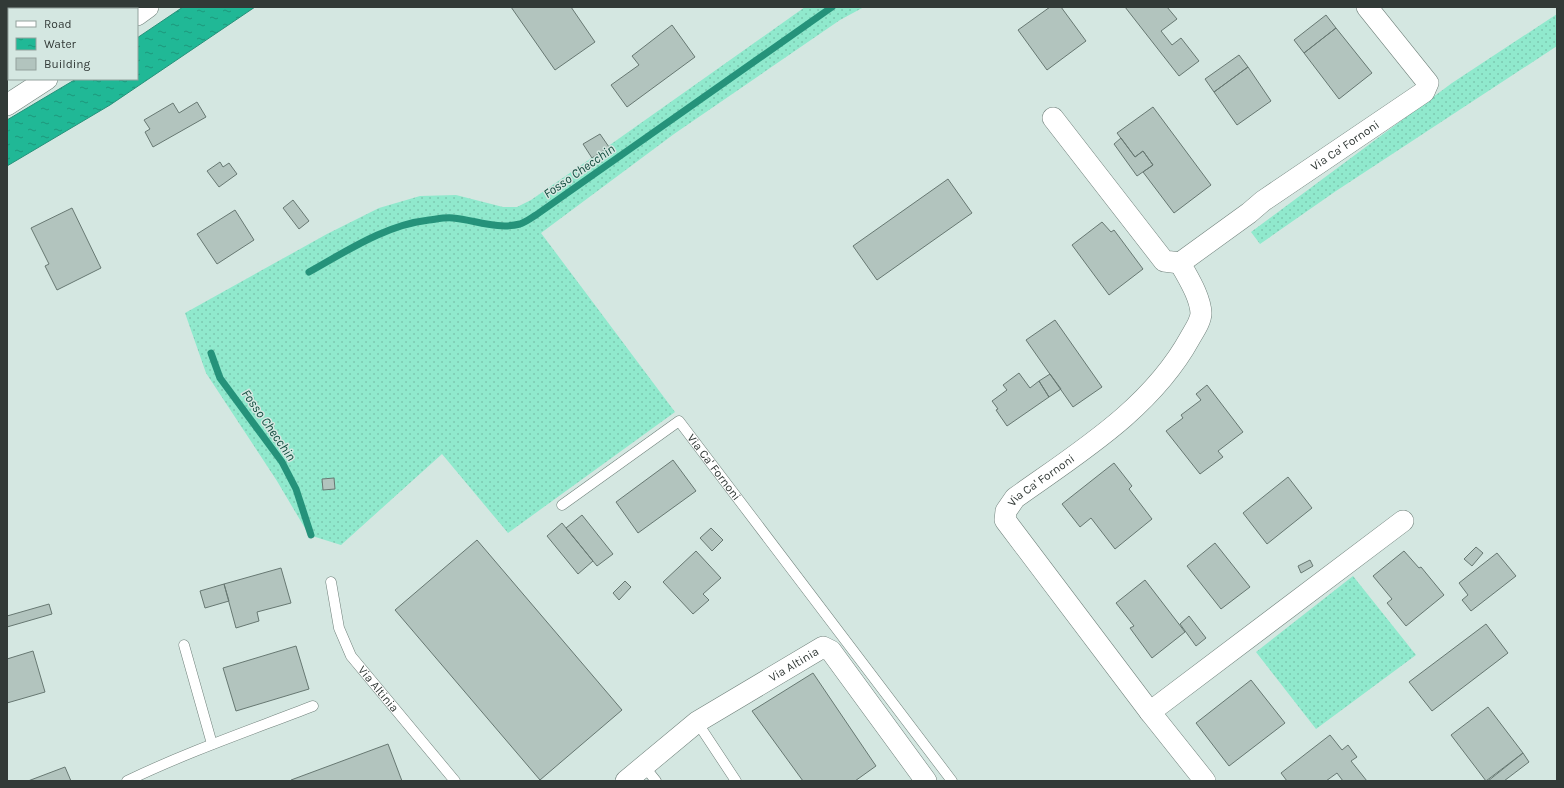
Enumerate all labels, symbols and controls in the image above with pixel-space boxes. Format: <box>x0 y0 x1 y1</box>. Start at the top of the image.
legend <box>8 8 138 80</box>
text: Road <box>44 17 72 31</box>
text: Water <box>44 37 77 51</box>
text: Building <box>44 57 91 71</box>
street label: Via Ca' Fornoni <box>1308 117 1382 174</box>
water label: Fosso Checchin <box>540 141 618 201</box>
water label: Fosso Checchin <box>239 386 299 464</box>
street label: Via Ca' Fornoni <box>684 431 744 503</box>
street label: Via Ca' Fornoni <box>1004 451 1077 509</box>
street label: Via Altinia <box>766 644 821 685</box>
street label: Via Altinia <box>355 663 402 715</box>

